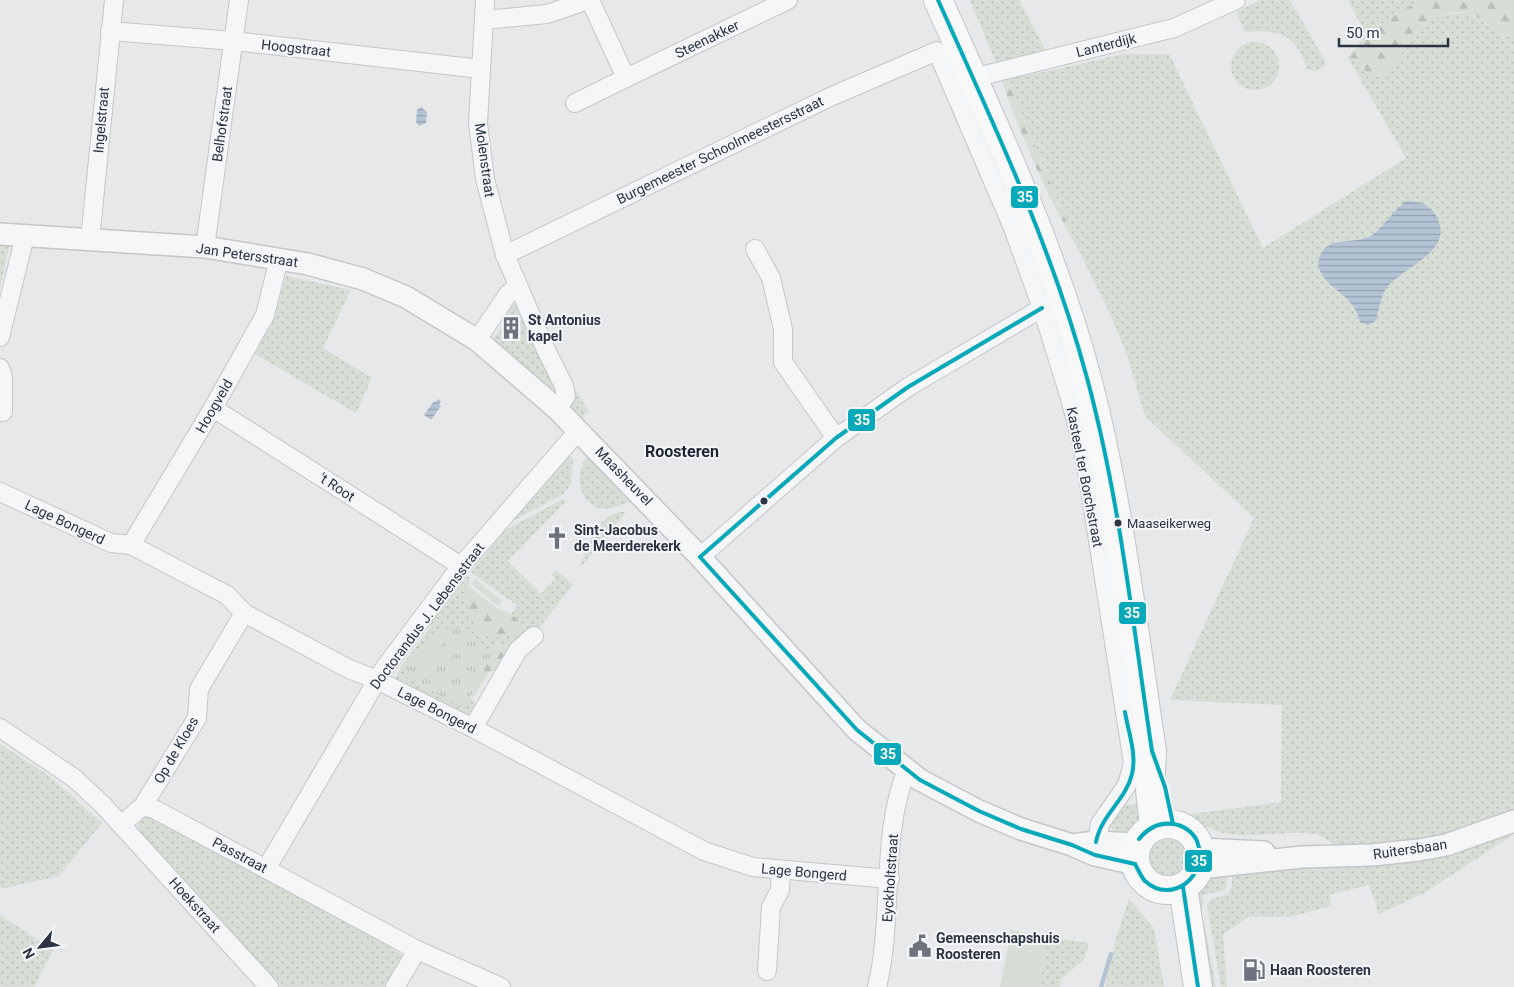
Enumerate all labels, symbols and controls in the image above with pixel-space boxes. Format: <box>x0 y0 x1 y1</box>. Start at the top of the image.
scale bar <box>1339 15 1448 47</box>
street label: Steenakker <box>672 17 742 61</box>
text: 50 m <box>1346 24 1380 42</box>
street label: Lanterdijk <box>1074 30 1139 60</box>
street label: Hoogstraat <box>260 36 332 60</box>
street label: Belhofstraat <box>209 85 235 163</box>
street label: Ingelstraat <box>90 86 112 154</box>
street label: Burgemeester Schoolmeestersstraat <box>614 93 826 207</box>
street label: Molenstraat <box>472 122 498 199</box>
line badge: 35 <box>1010 185 1039 209</box>
text: 35 <box>1017 189 1033 205</box>
street label: Jan Petersstraat <box>195 240 299 270</box>
place label: St Antonius kapel <box>528 312 601 344</box>
building icon: St Antonius kapel <box>498 315 524 341</box>
street label: Hoogveld <box>192 376 236 436</box>
street label: Kasteel ter Borchstraat <box>1064 405 1107 549</box>
line badge: 35 <box>847 408 876 432</box>
text: 35 <box>854 412 870 428</box>
district label: Roosteren <box>645 442 719 461</box>
street label: Maasheuvel <box>592 443 656 509</box>
street label: 't Root <box>316 469 358 505</box>
unlabelled marker <box>759 496 769 506</box>
street label: Lage Bongerd <box>23 497 107 547</box>
place label: Maaseikerweg <box>1127 516 1211 531</box>
marker: Maaseikerweg <box>1113 518 1123 528</box>
place label: Sint-Jacobus de Meerderekerk <box>574 522 681 554</box>
church icon: Sint-Jacobus de Meerderekerk <box>544 525 570 551</box>
street label: Doctorandus J. Lebensstraat <box>367 539 488 692</box>
line badge: 35 <box>1118 601 1147 625</box>
text: 35 <box>1124 605 1140 621</box>
street label: Lage Bongerd <box>395 683 479 737</box>
street label: Op de Kloes <box>150 714 202 786</box>
line badge: 35 <box>873 742 902 766</box>
text: 35 <box>880 746 896 762</box>
street label: Eyckholtstraat <box>879 833 901 923</box>
street label: Passtraat <box>210 834 270 876</box>
street label: Ruitersbaan <box>1372 836 1448 862</box>
line badge: 35 <box>1184 849 1213 873</box>
text: 35 <box>1191 853 1207 869</box>
street label: Lage Bongerd <box>760 860 848 884</box>
street label: Hoekstraat <box>166 874 224 936</box>
north arrow <box>15 922 65 972</box>
place label: Gemeenschapshuis Roosteren <box>936 930 1060 962</box>
public building icon: Gemeenschapshuis Roosteren <box>907 933 933 959</box>
text: N <box>19 945 38 962</box>
fuel station icon: Haan Roosteren <box>1241 957 1267 983</box>
place label: Haan Roosteren <box>1270 962 1371 978</box>

